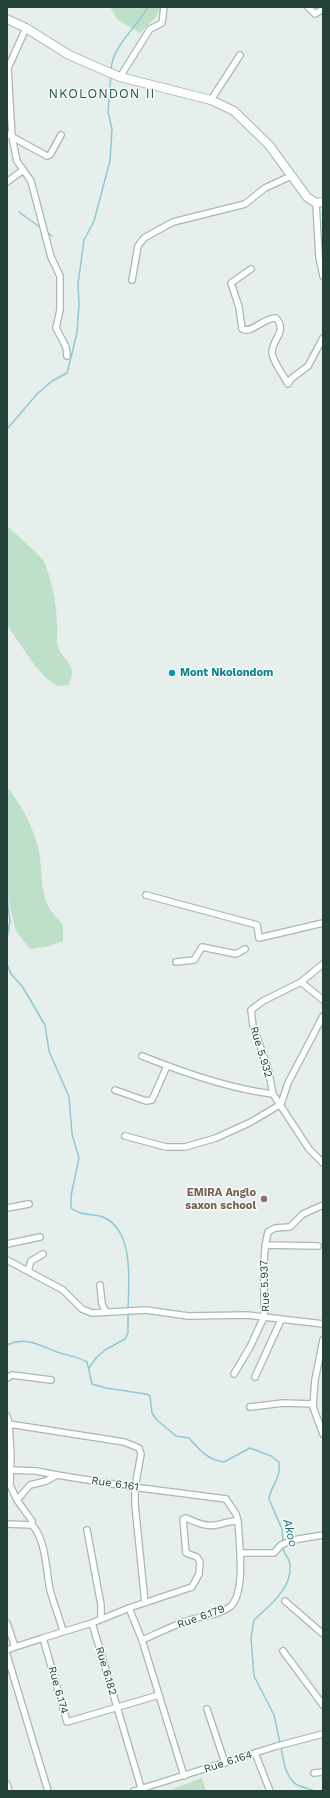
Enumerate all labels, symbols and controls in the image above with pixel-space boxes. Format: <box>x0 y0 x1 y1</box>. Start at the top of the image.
district label: NKOLONDON II <box>49 86 155 102</box>
place label: Mont Nkolondom <box>180 666 273 680</box>
marker: Mont Nkolondom <box>167 668 177 678</box>
street label: Rue 5.932 <box>247 1025 275 1079</box>
place label: EMIRA Anglo saxon school <box>185 1186 256 1212</box>
marker: EMIRA Anglo saxon school <box>259 1194 269 1204</box>
street label: Rue 5.937 <box>257 1260 273 1312</box>
street label: Rue 6.161 <box>90 1474 140 1494</box>
water label: Akoo <box>280 1518 300 1548</box>
street label: Rue 6.179 <box>175 1602 227 1632</box>
street label: Rue 6.182 <box>92 1645 120 1697</box>
street label: Rue 6.174 <box>45 1665 71 1715</box>
street label: Rue 6.164 <box>202 1748 254 1776</box>

